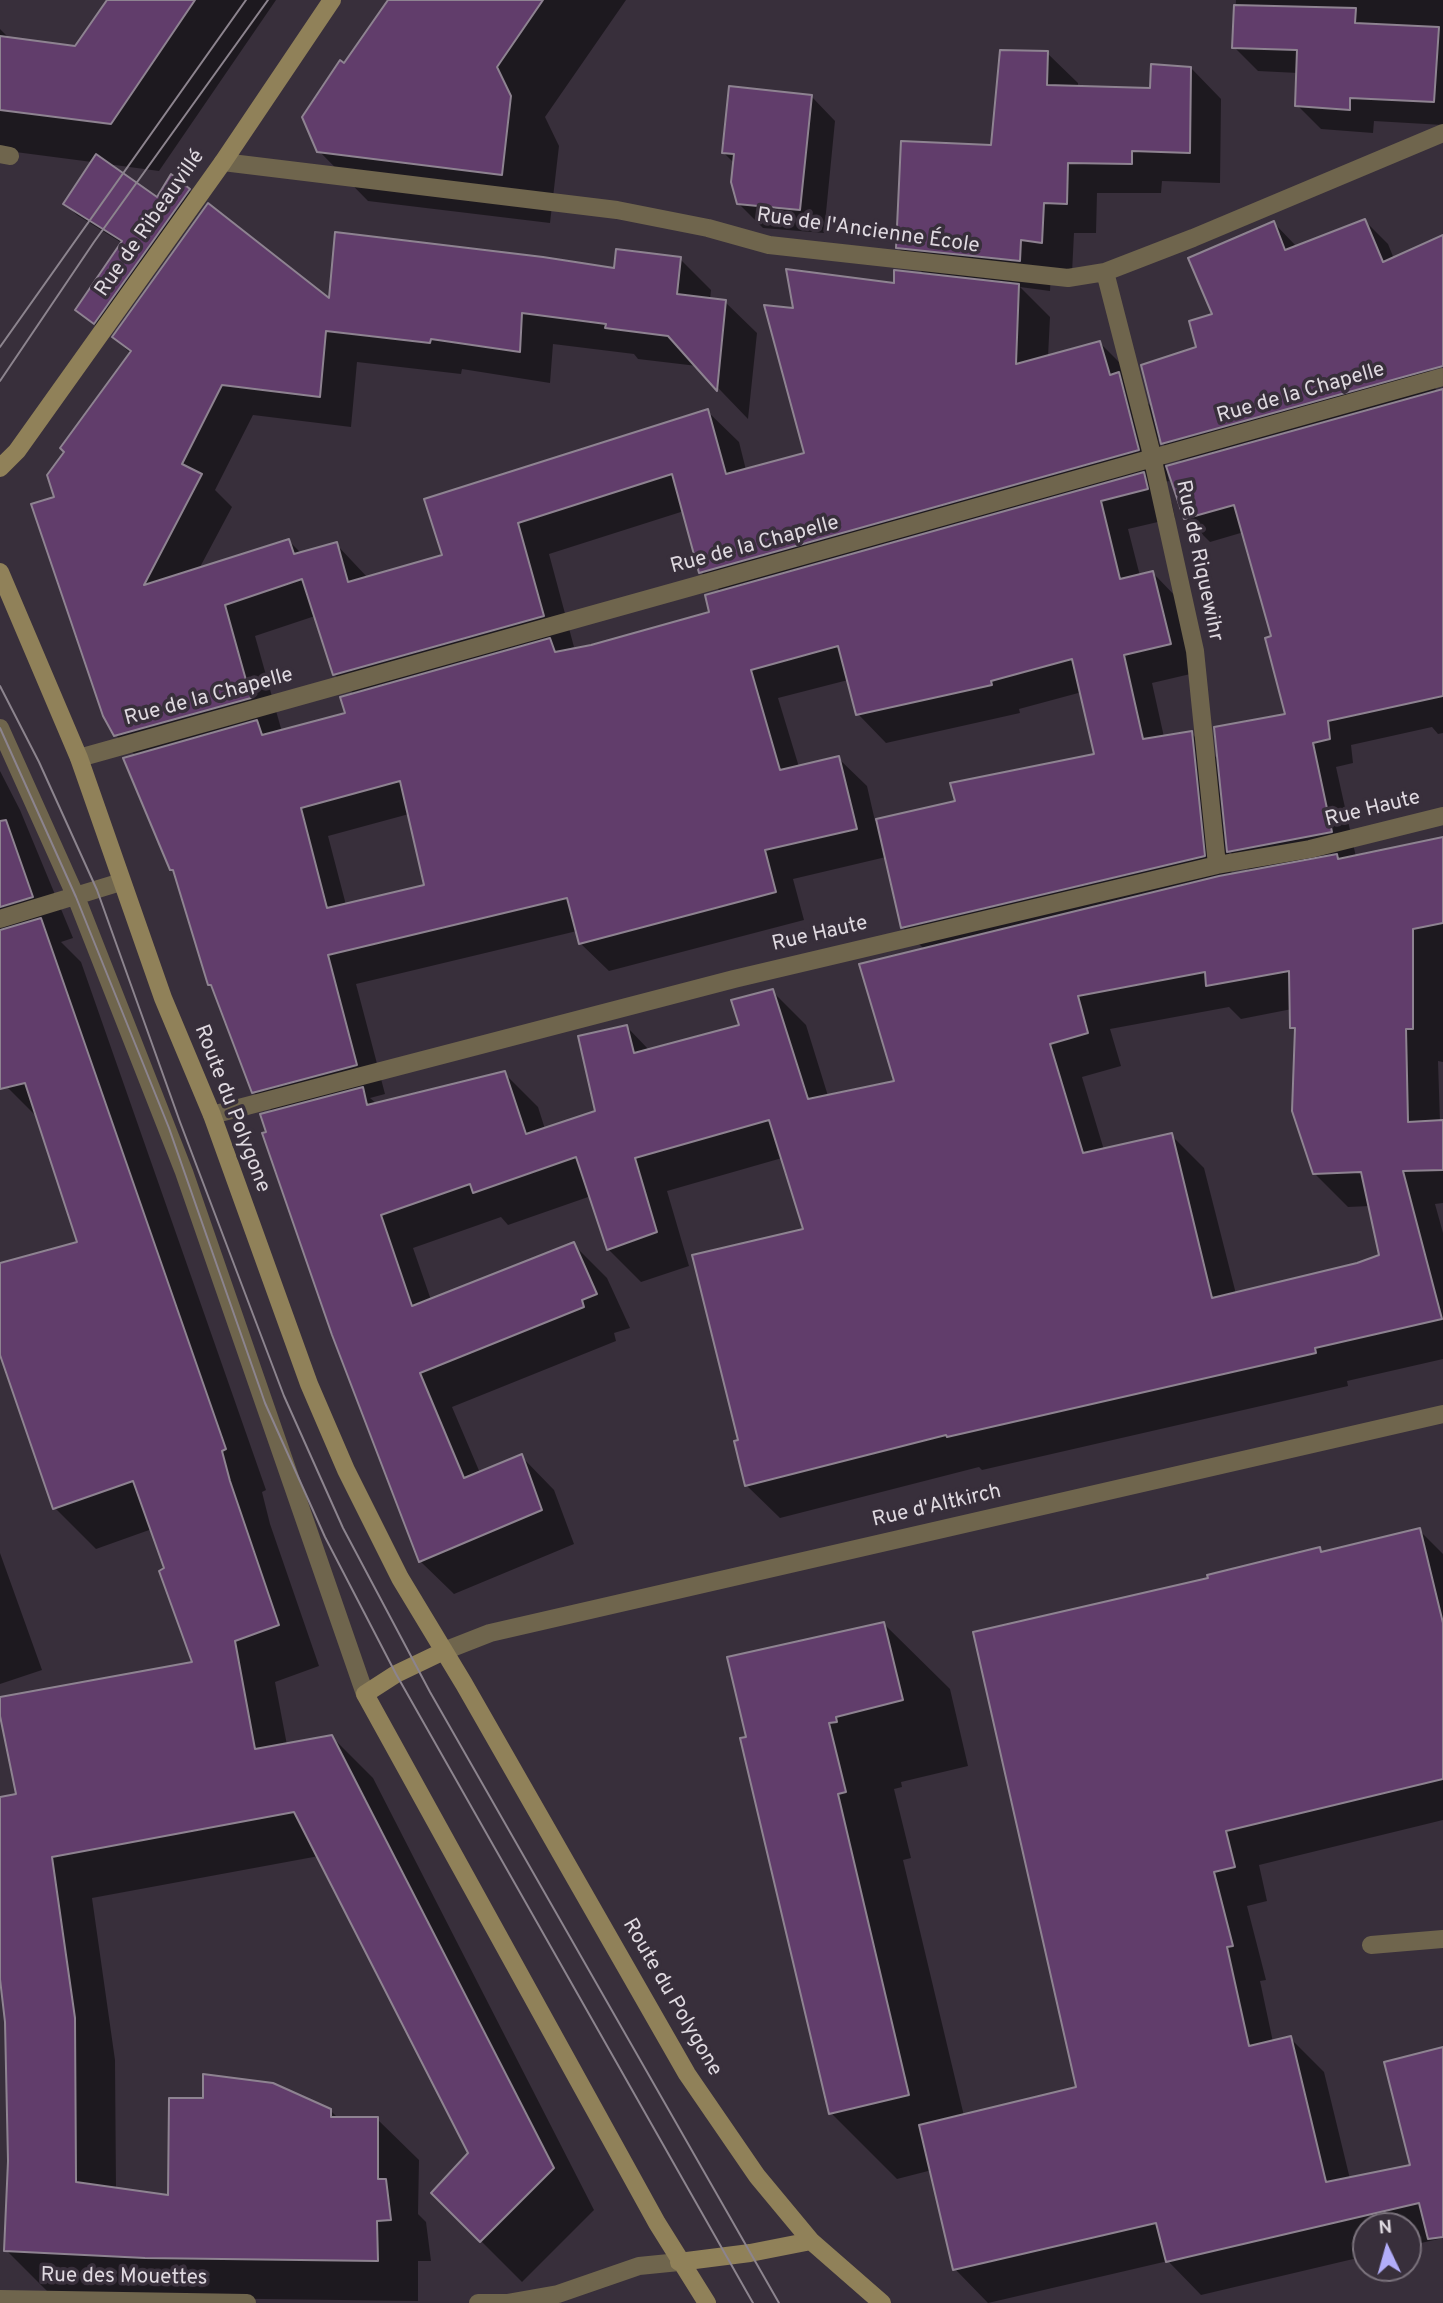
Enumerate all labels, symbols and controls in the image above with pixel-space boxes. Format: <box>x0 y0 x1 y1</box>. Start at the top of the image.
street label: Rue de Ribeauvillé <box>91 146 211 302</box>
street label: Rue de l'Ancienne École <box>755 204 981 260</box>
street label: Rue de la Chapelle <box>1214 358 1388 430</box>
street label: Rue de Riquewihr <box>1169 478 1227 644</box>
street label: Rue de la Chapelle <box>668 511 842 581</box>
street label: Rue de la Chapelle <box>122 663 296 733</box>
street label: Rue Haute <box>1323 786 1423 834</box>
street label: Rue Haute <box>770 912 870 958</box>
street label: Route du Polygone <box>187 1021 275 1197</box>
street label: Rue d'Altkirch <box>870 1480 1004 1534</box>
street label: Route du Polygone <box>616 1915 726 2081</box>
north arrow <box>1352 2212 1422 2282</box>
text: N <box>1377 2216 1393 2241</box>
street label: Rue des Mouettes <box>40 2264 208 2292</box>

